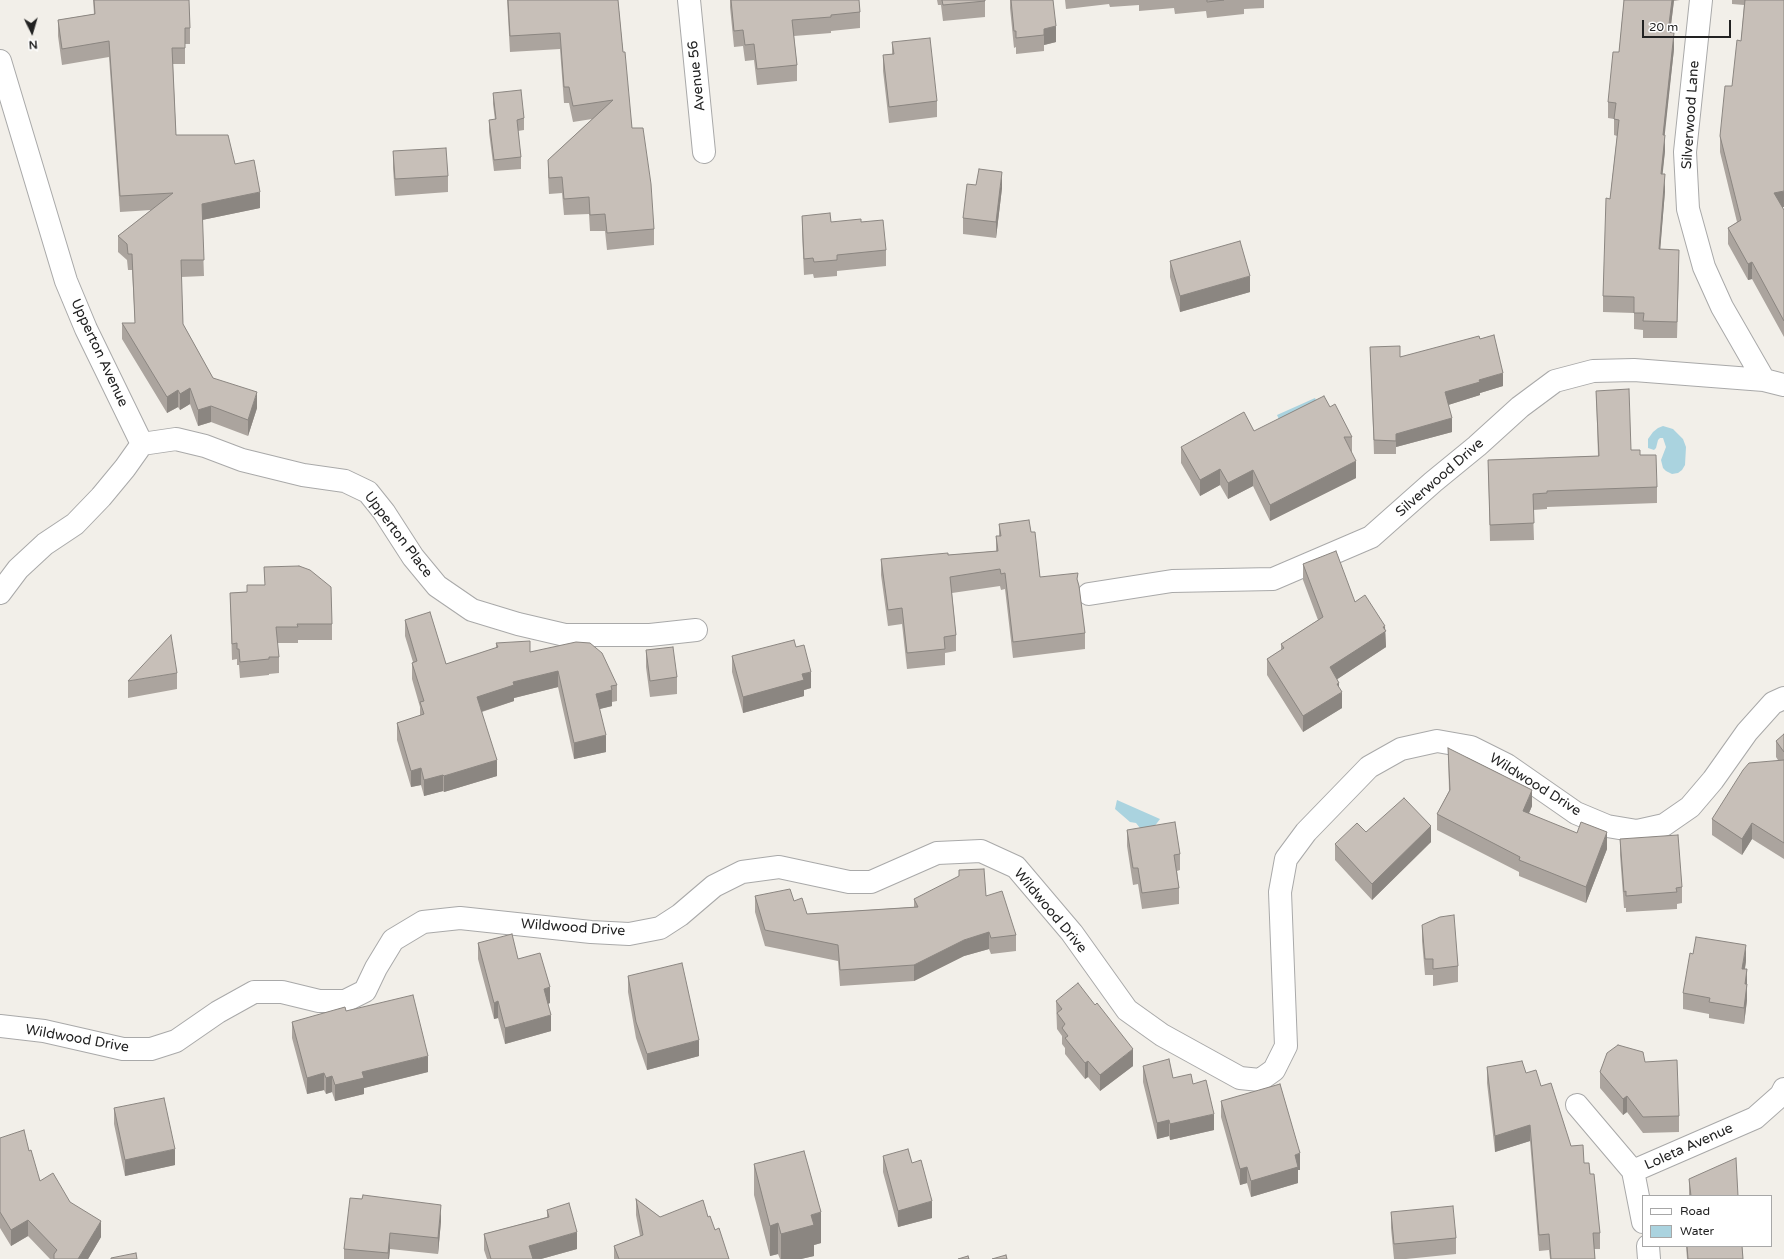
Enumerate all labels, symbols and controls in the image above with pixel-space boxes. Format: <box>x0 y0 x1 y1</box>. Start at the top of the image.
north arrow <box>12 12 52 52</box>
scale bar <box>1644 12 1733 38</box>
text: 20 m <box>1649 20 1678 34</box>
text: N <box>28 38 38 51</box>
street label: Avenue 56 <box>685 40 709 112</box>
street label: Silverwood Lane <box>1679 60 1703 170</box>
street label: Upperton Avenue <box>67 296 131 410</box>
street label: Silverwood Drive <box>1393 435 1487 521</box>
street label: Upperton Place <box>360 489 436 581</box>
street label: Wildwood Drive <box>1486 750 1584 820</box>
street label: Wildwood Drive <box>1010 865 1090 957</box>
street label: Wildwood Drive <box>520 916 626 940</box>
street label: Wildwood Drive <box>24 1022 130 1056</box>
street label: Loleta Avenue <box>1642 1120 1736 1174</box>
legend <box>1642 1195 1772 1247</box>
text: Road <box>1680 1204 1710 1218</box>
text: Water <box>1680 1224 1714 1238</box>

